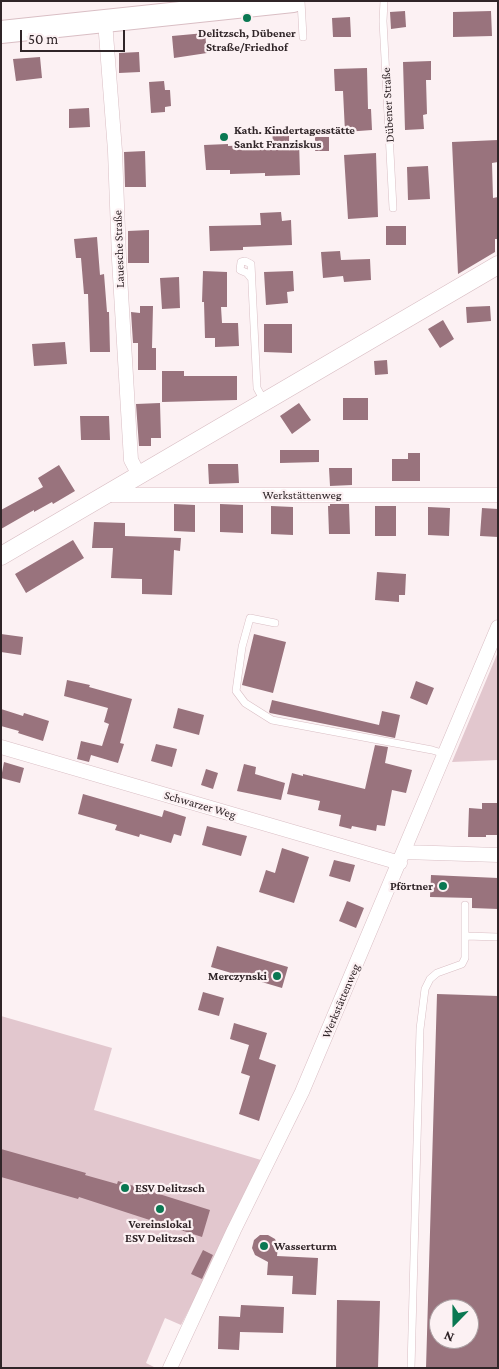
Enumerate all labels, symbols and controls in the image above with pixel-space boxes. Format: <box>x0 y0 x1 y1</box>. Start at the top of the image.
marker: Delitzsch, Dübener Straße/Friedhof <box>241 12 253 24</box>
scale bar <box>22 20 128 52</box>
place label: Delitzsch, Dübener Straße/Friedhof <box>198 26 296 54</box>
text: 50 m <box>28 31 58 47</box>
street label: Dübener Straße <box>379 67 397 143</box>
place label: Kath. Kindertagesstätte Sankt Franziskus <box>234 123 355 151</box>
marker: Kath. Kindertagesstätte Sankt Franziskus <box>218 131 230 143</box>
street label: Lauesche Straße <box>110 210 128 288</box>
street label: Werkstättenweg <box>262 488 342 502</box>
street label: Schwarzer Weg <box>162 788 238 822</box>
place label: Pförtner <box>390 879 433 893</box>
marker: Pförtner <box>437 880 449 892</box>
street label: Werkstättenweg <box>319 962 363 1040</box>
place label: Merczynski <box>208 969 267 983</box>
marker: Merczynski <box>271 970 283 982</box>
place label: ESV Delitzsch <box>135 1181 205 1195</box>
marker: ESV Delitzsch <box>119 1182 131 1194</box>
marker: Vereinslokal ESV Delitzsch <box>154 1203 166 1215</box>
place label: Vereinslokal ESV Delitzsch <box>125 1217 195 1245</box>
place label: Wasserturm <box>274 1239 337 1253</box>
marker: Wasserturm <box>258 1240 270 1252</box>
north arrow <box>429 1299 479 1349</box>
text: N <box>441 1328 456 1346</box>

